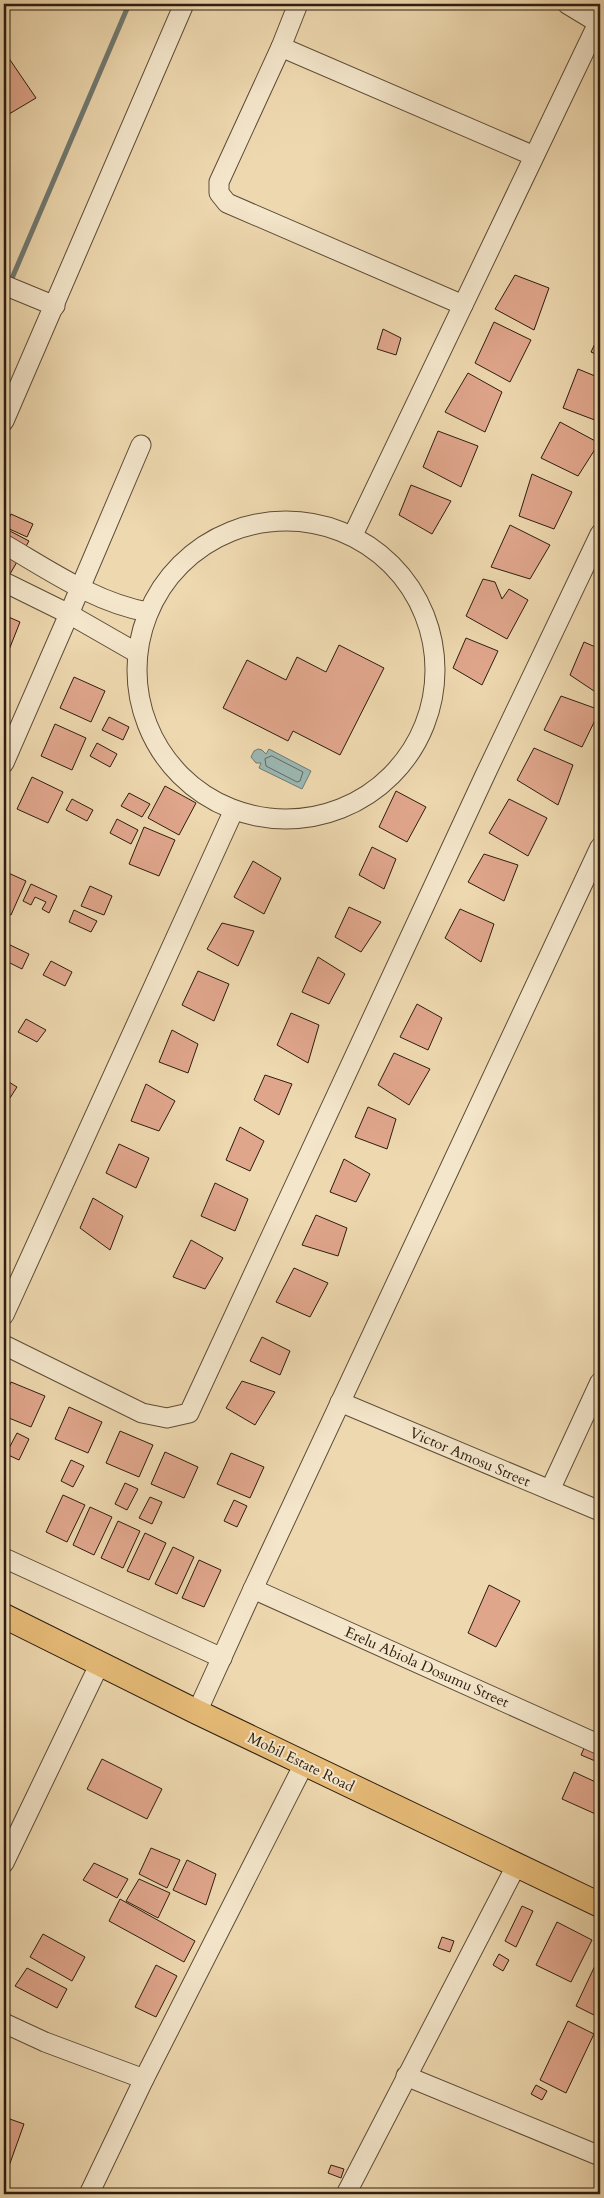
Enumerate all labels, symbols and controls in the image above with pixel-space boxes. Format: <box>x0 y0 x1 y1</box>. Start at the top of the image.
street label: Victor Amosu Street <box>407 1423 534 1492</box>
street label: Erelu Abiola Dosumu Street <box>342 1622 512 1712</box>
street label: Mobil Estate Road <box>244 1728 358 1797</box>

